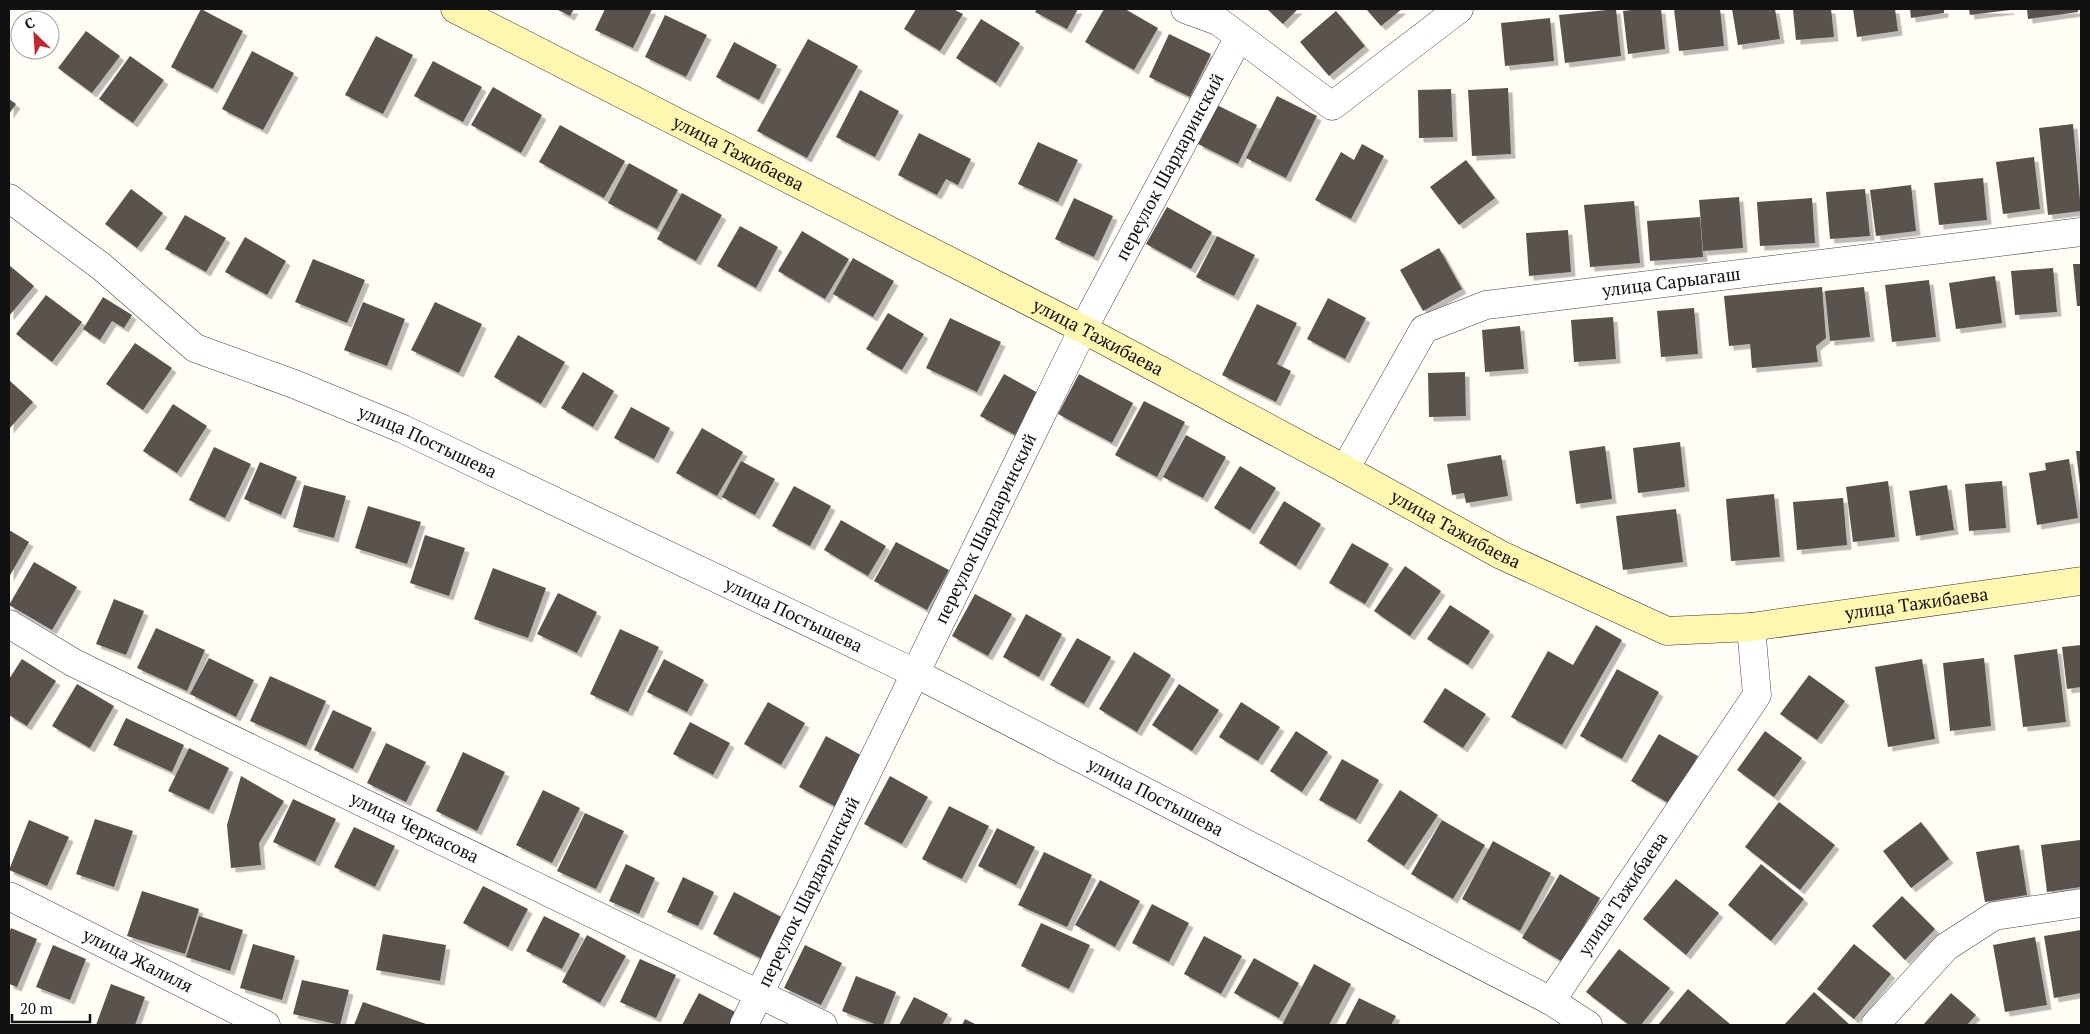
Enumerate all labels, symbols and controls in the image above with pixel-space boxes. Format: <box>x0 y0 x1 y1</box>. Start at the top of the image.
north arrow <box>10 10 60 60</box>
text: С <box>21 12 37 33</box>
street label: переулок Шардаринский <box>1109 69 1229 264</box>
street label: улица Тажибаева <box>668 109 809 196</box>
street label: улица Сарыагаш <box>1600 261 1742 302</box>
street label: улица Тажибаева <box>1028 292 1168 381</box>
street label: улица Постышева <box>354 399 501 483</box>
street label: переулок Шардаринский <box>928 429 1041 628</box>
street label: улица Тажибаева <box>1386 483 1525 573</box>
street label: улица Постышева <box>720 571 867 657</box>
street label: улица Тажибаева <box>1842 581 1990 625</box>
street label: улица Постышева <box>1083 751 1228 841</box>
street label: улица Черкасова <box>346 785 483 868</box>
street label: переулок Шардаринский <box>751 792 864 991</box>
street label: улица Тажибаева <box>1571 827 1672 961</box>
street label: улица Жалиля <box>78 922 197 997</box>
scale bar <box>12 992 90 1024</box>
text: 20 m <box>20 998 53 1018</box>

